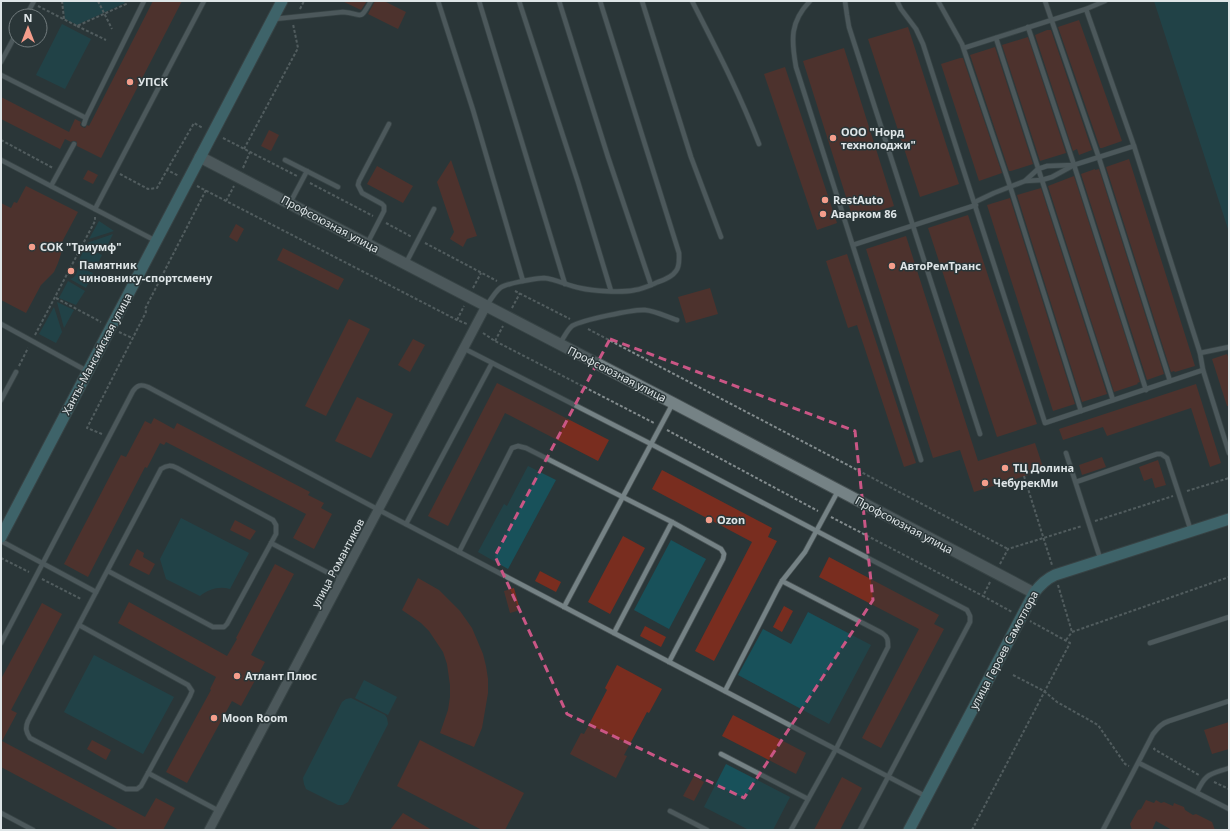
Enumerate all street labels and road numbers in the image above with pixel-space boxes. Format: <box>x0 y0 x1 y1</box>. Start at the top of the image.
street label: Профсоюзная улица <box>279 191 382 256</box>
street label: Ханты-Мансийская улица <box>58 290 135 417</box>
street label: Профсоюзная улица <box>565 342 669 405</box>
street label: Профсоюзная улица <box>853 492 956 557</box>
street label: улица Романтиков <box>308 516 367 610</box>
street label: улица Героев Самотлора <box>966 588 1041 712</box>

